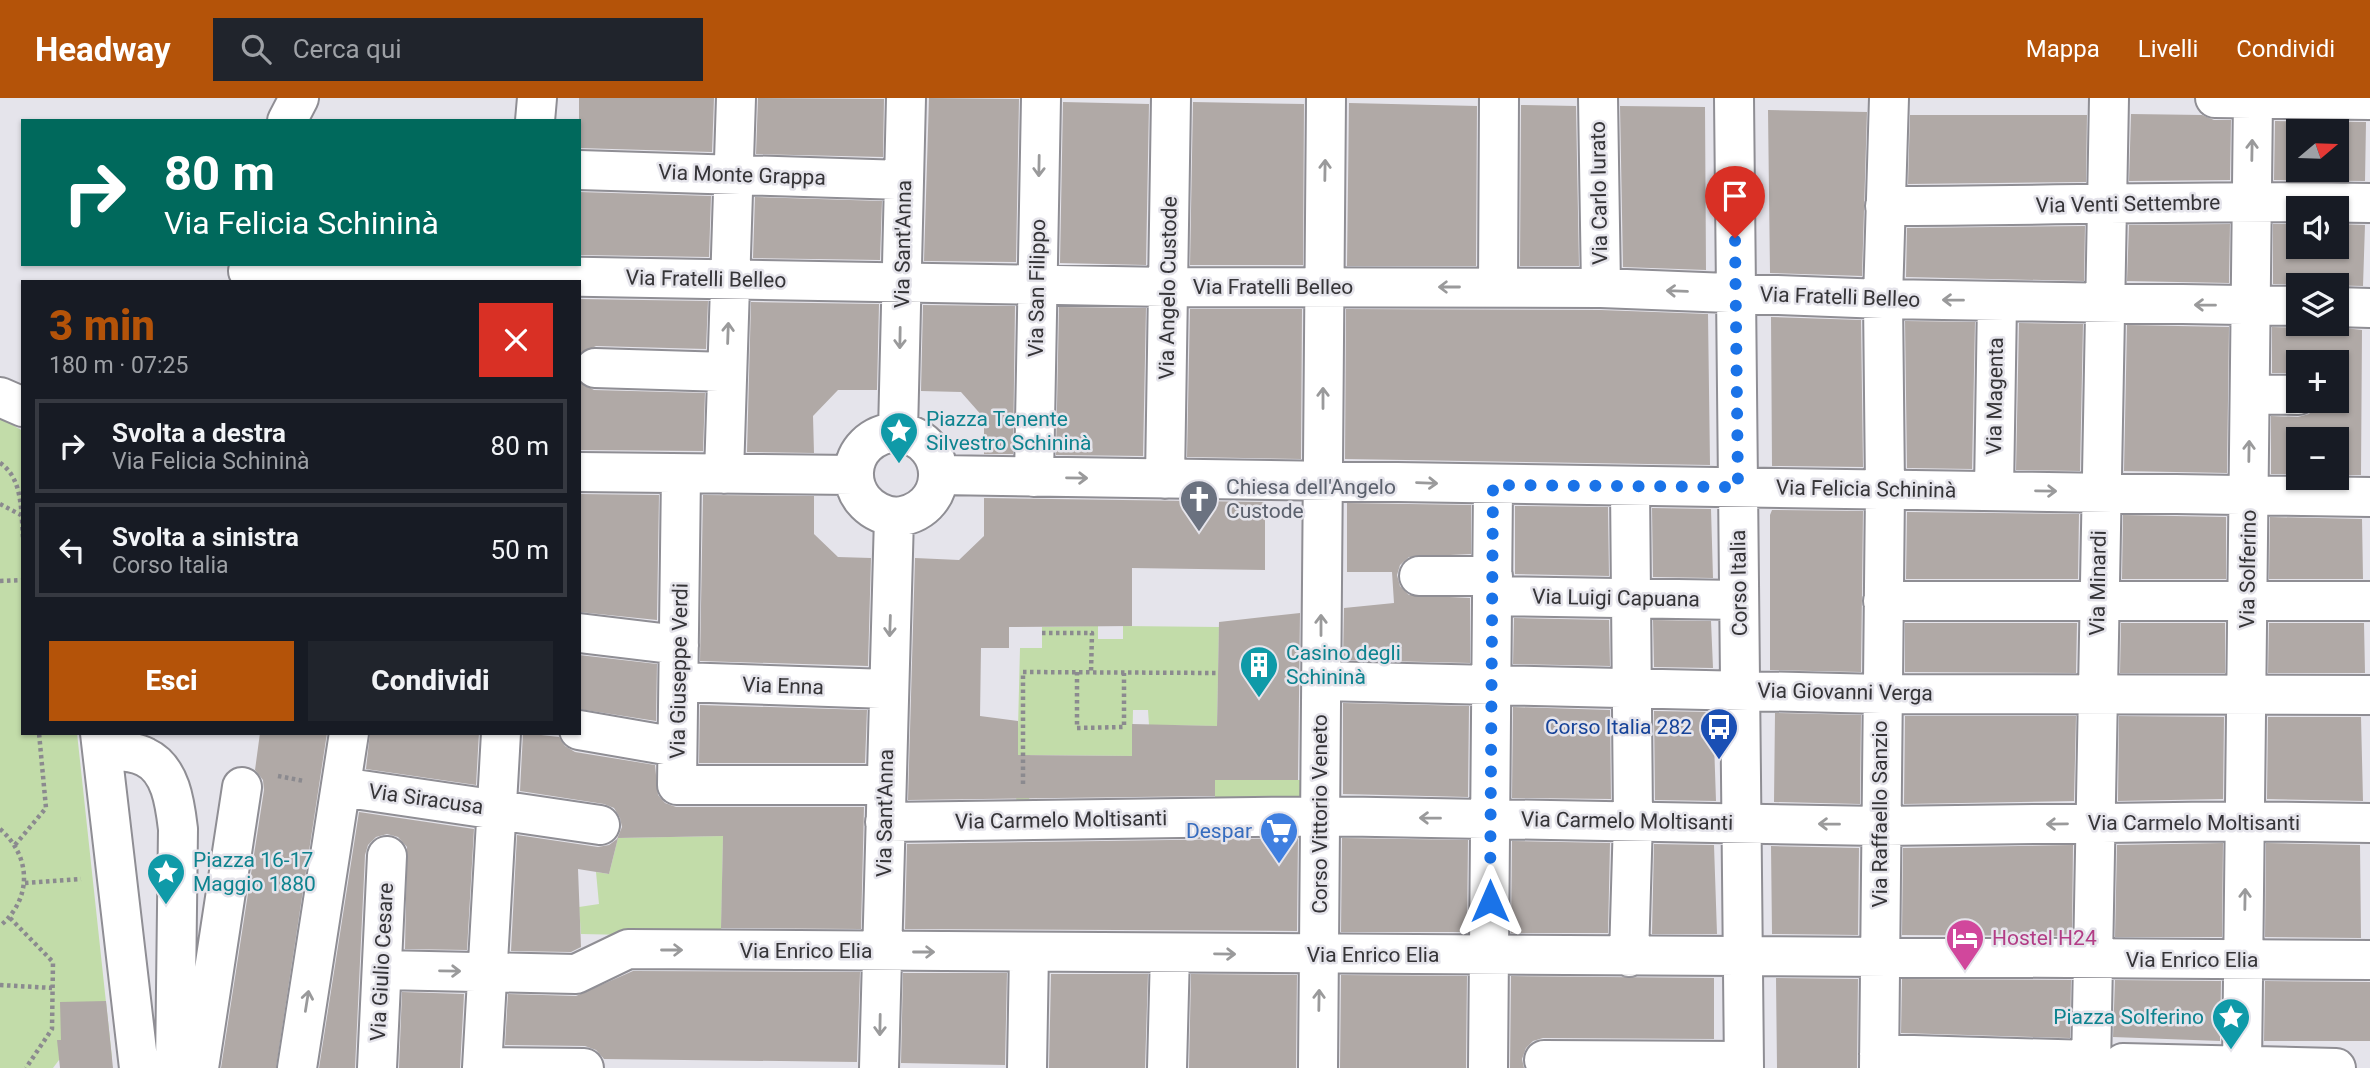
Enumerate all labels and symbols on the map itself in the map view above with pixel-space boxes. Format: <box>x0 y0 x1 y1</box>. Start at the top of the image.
north arrow <box>2286 119 2348 182</box>
street label: Via Carlo Iurato <box>1586 121 1612 265</box>
one-way arrow <box>2245 139 2259 162</box>
one-way arrow <box>1033 154 1046 177</box>
one-way arrow <box>1318 159 1332 182</box>
street label: Via Monte Grappa <box>658 160 826 190</box>
pin <box>1705 166 1765 238</box>
street label: Via Sant'Anna <box>890 180 916 308</box>
street label: Via Venti Settembre <box>2035 190 2221 218</box>
street label: Via Angelo Custode <box>1154 196 1182 380</box>
street label: Via San Filippo <box>1024 219 1050 357</box>
street label: Via Fratelli Belleo <box>625 266 787 292</box>
street label: Via Fratelli Belleo <box>1193 275 1353 299</box>
one-way arrow <box>1438 280 1461 294</box>
street label: Via Fratelli Belleo <box>1759 282 1921 312</box>
one-way arrow <box>1665 285 1688 298</box>
one-way arrow <box>1942 294 1965 307</box>
one-way arrow <box>2194 298 2217 311</box>
one-way arrow <box>722 321 735 344</box>
one-way arrow <box>894 326 907 349</box>
street label: Via Magenta <box>1982 337 2008 455</box>
one-way arrow <box>1316 387 1330 410</box>
place label: Piazza Tenente Silvestro Schininà <box>926 407 1092 455</box>
place icon: Piazza Tenente Silvestro Schininà <box>878 410 920 465</box>
one-way arrow <box>2242 440 2256 463</box>
one-way arrow <box>1065 471 1088 484</box>
place label: Chiesa dell'Angelo Custode <box>1226 475 1396 523</box>
street label: Via Felicia Schininà <box>1776 475 1956 503</box>
one-way arrow <box>1415 477 1438 490</box>
church icon: Chiesa dell'Angelo Custode <box>1178 478 1220 533</box>
one-way arrow <box>2035 485 2058 498</box>
street label: Via Solferino <box>2235 509 2261 629</box>
street label: Corso Italia <box>1726 530 1752 636</box>
street label: Via Minardi <box>2085 530 2111 636</box>
street label: Via Giuseppe Verdi <box>665 583 693 759</box>
street label: Via Luigi Capuana <box>1532 585 1700 611</box>
one-way arrow <box>884 614 897 637</box>
one-way arrow <box>1314 614 1328 637</box>
place label: Casino degli Schininà <box>1286 641 1401 689</box>
building icon: Casino degli Schininà <box>1238 644 1280 699</box>
street label: Via Enna <box>742 673 824 699</box>
street label: Via Giovanni Verga <box>1757 678 1933 706</box>
bus stop icon: Corso Italia 282 <box>1698 706 1740 761</box>
street label: Corso Vittorio Veneto <box>1308 714 1332 914</box>
place label: Corso Italia 282 <box>1545 715 1692 739</box>
street label: Via Raffaello Sanzio <box>1868 720 1892 908</box>
street label: Via Sant'Anna <box>872 749 898 877</box>
street label: Via Siracusa <box>367 779 485 819</box>
street label: Via Carmelo Moltisanti <box>955 806 1167 834</box>
street label: Via Carmelo Moltisanti <box>1521 807 1733 835</box>
supermarket icon: Despar <box>1258 810 1300 865</box>
one-way arrow <box>1419 811 1442 825</box>
street label: Via Carmelo Moltisanti <box>2088 811 2300 835</box>
one-way arrow <box>2046 817 2069 831</box>
one-way arrow <box>1818 818 1841 831</box>
place label: Despar <box>1186 819 1252 843</box>
place label: Piazza 16-17 Maggio 1880 <box>193 848 316 896</box>
place icon: Piazza 16-17 Maggio 1880 <box>145 851 187 906</box>
position arrow <box>1453 864 1527 938</box>
street label: Via Giulio Cesare <box>366 882 398 1042</box>
one-way arrow <box>2238 888 2251 911</box>
hotel icon: Hostel H24 <box>1944 917 1986 972</box>
place label: Hostel H24 <box>1992 926 2097 950</box>
street label: Via Enrico Elia <box>740 939 872 963</box>
one-way arrow <box>660 943 683 957</box>
street label: Via Enrico Elia <box>1307 943 1439 967</box>
one-way arrow <box>912 945 935 959</box>
one-way arrow <box>1213 947 1236 961</box>
street label: Via Enrico Elia <box>2126 948 2258 972</box>
one-way arrow <box>438 965 461 978</box>
one-way arrow <box>1312 989 1326 1012</box>
one-way arrow <box>301 990 314 1012</box>
place icon: Piazza Solferino <box>2210 996 2252 1051</box>
place label: Piazza Solferino <box>2053 1005 2204 1029</box>
one-way arrow <box>873 1013 887 1036</box>

